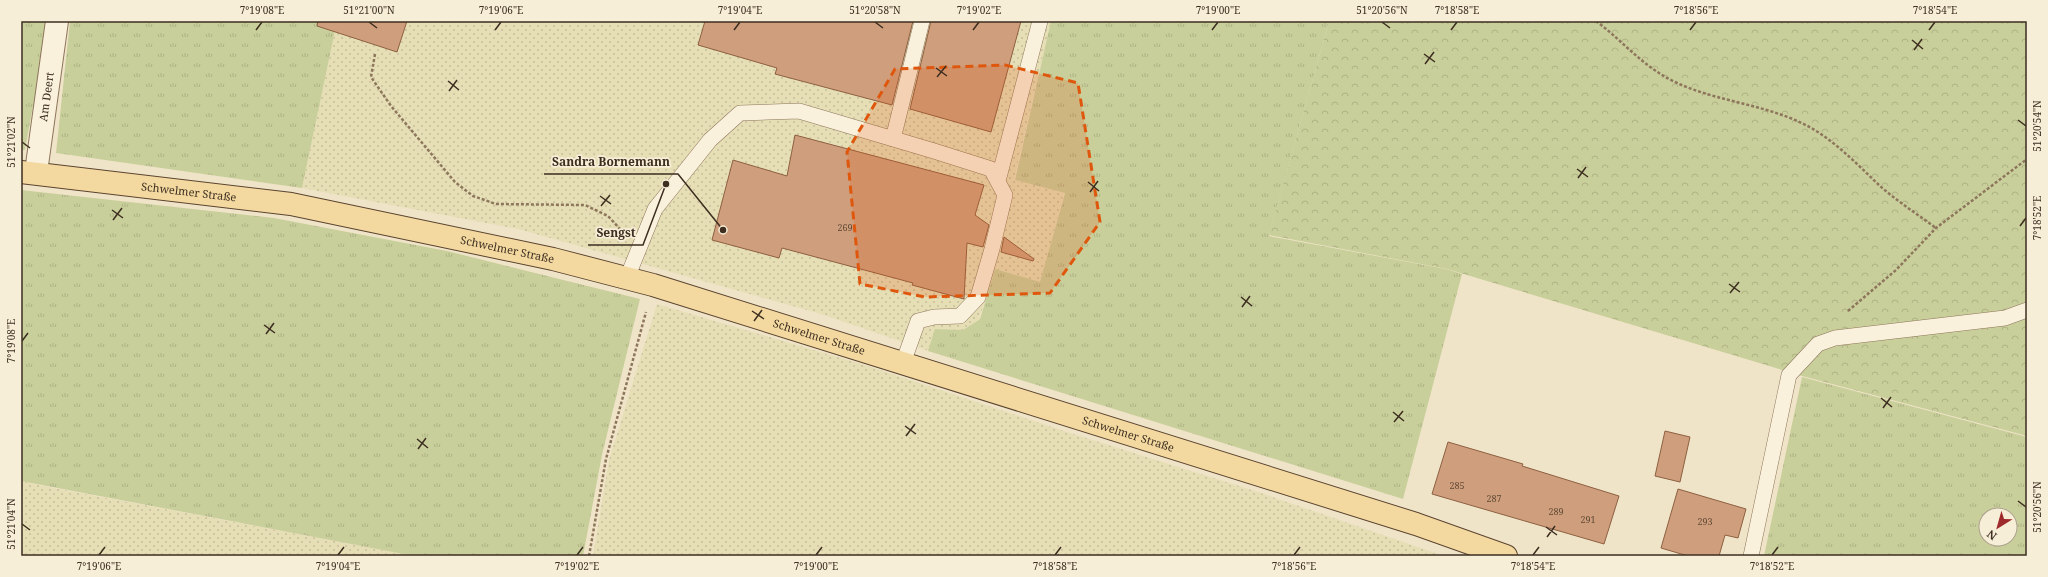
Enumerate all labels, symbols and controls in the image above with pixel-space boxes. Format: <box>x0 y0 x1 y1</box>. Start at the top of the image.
text: 7°19'08"E <box>240 3 284 17</box>
text: 51°21'00"N <box>343 3 395 17</box>
text: 7°19'06"E <box>479 3 523 17</box>
text: 7°19'04"E <box>718 3 762 17</box>
text: 51°20'58"N <box>849 3 901 17</box>
text: 7°19'02"E <box>957 3 1001 17</box>
text: 7°19'00"E <box>1196 3 1240 17</box>
text: 51°20'56"N <box>1356 3 1408 17</box>
text: 7°18'58"E <box>1435 3 1479 17</box>
text: 7°18'56"E <box>1674 3 1718 17</box>
text: 7°18'54"E <box>1913 3 1957 17</box>
street label: Am Deert <box>35 71 57 122</box>
text: 51°20'54"N <box>2030 100 2044 152</box>
text: 51°21'02"N <box>4 116 18 168</box>
callout: Sandra Bornemann <box>544 150 678 174</box>
text: Sandra Bornemann <box>552 153 670 170</box>
street label: Schwelmer Straße <box>141 178 237 204</box>
text: 7°18'52"E <box>2030 196 2044 240</box>
callout: Sengst <box>588 221 643 245</box>
house number: 269 <box>837 221 853 234</box>
text: Sengst <box>596 224 636 241</box>
street label: Schwelmer Straße <box>459 232 556 266</box>
street label: Schwelmer Straße <box>771 315 867 358</box>
text: 7°19'08"E <box>4 319 18 363</box>
street label: Schwelmer Straße <box>1081 412 1176 455</box>
house number: 285 <box>1449 479 1465 492</box>
text: 51°20'56"N <box>2030 481 2044 533</box>
house number: 287 <box>1486 492 1502 505</box>
text: 51°21'04"N <box>4 498 18 550</box>
house number: 289 <box>1548 505 1564 518</box>
north arrow <box>1978 507 2018 547</box>
house number: 291 <box>1580 513 1596 526</box>
house number: 293 <box>1697 515 1713 528</box>
text: N <box>1983 527 2000 544</box>
text: 7°19'06"E <box>77 559 121 573</box>
text: 7°19'04"E <box>316 559 360 573</box>
text: 7°19'02"E <box>555 559 599 573</box>
text: 7°19'00"E <box>794 559 838 573</box>
text: 7°18'58"E <box>1033 559 1077 573</box>
text: 7°18'56"E <box>1272 559 1316 573</box>
text: 7°18'54"E <box>1511 559 1555 573</box>
text: 7°18'52"E <box>1750 559 1794 573</box>

